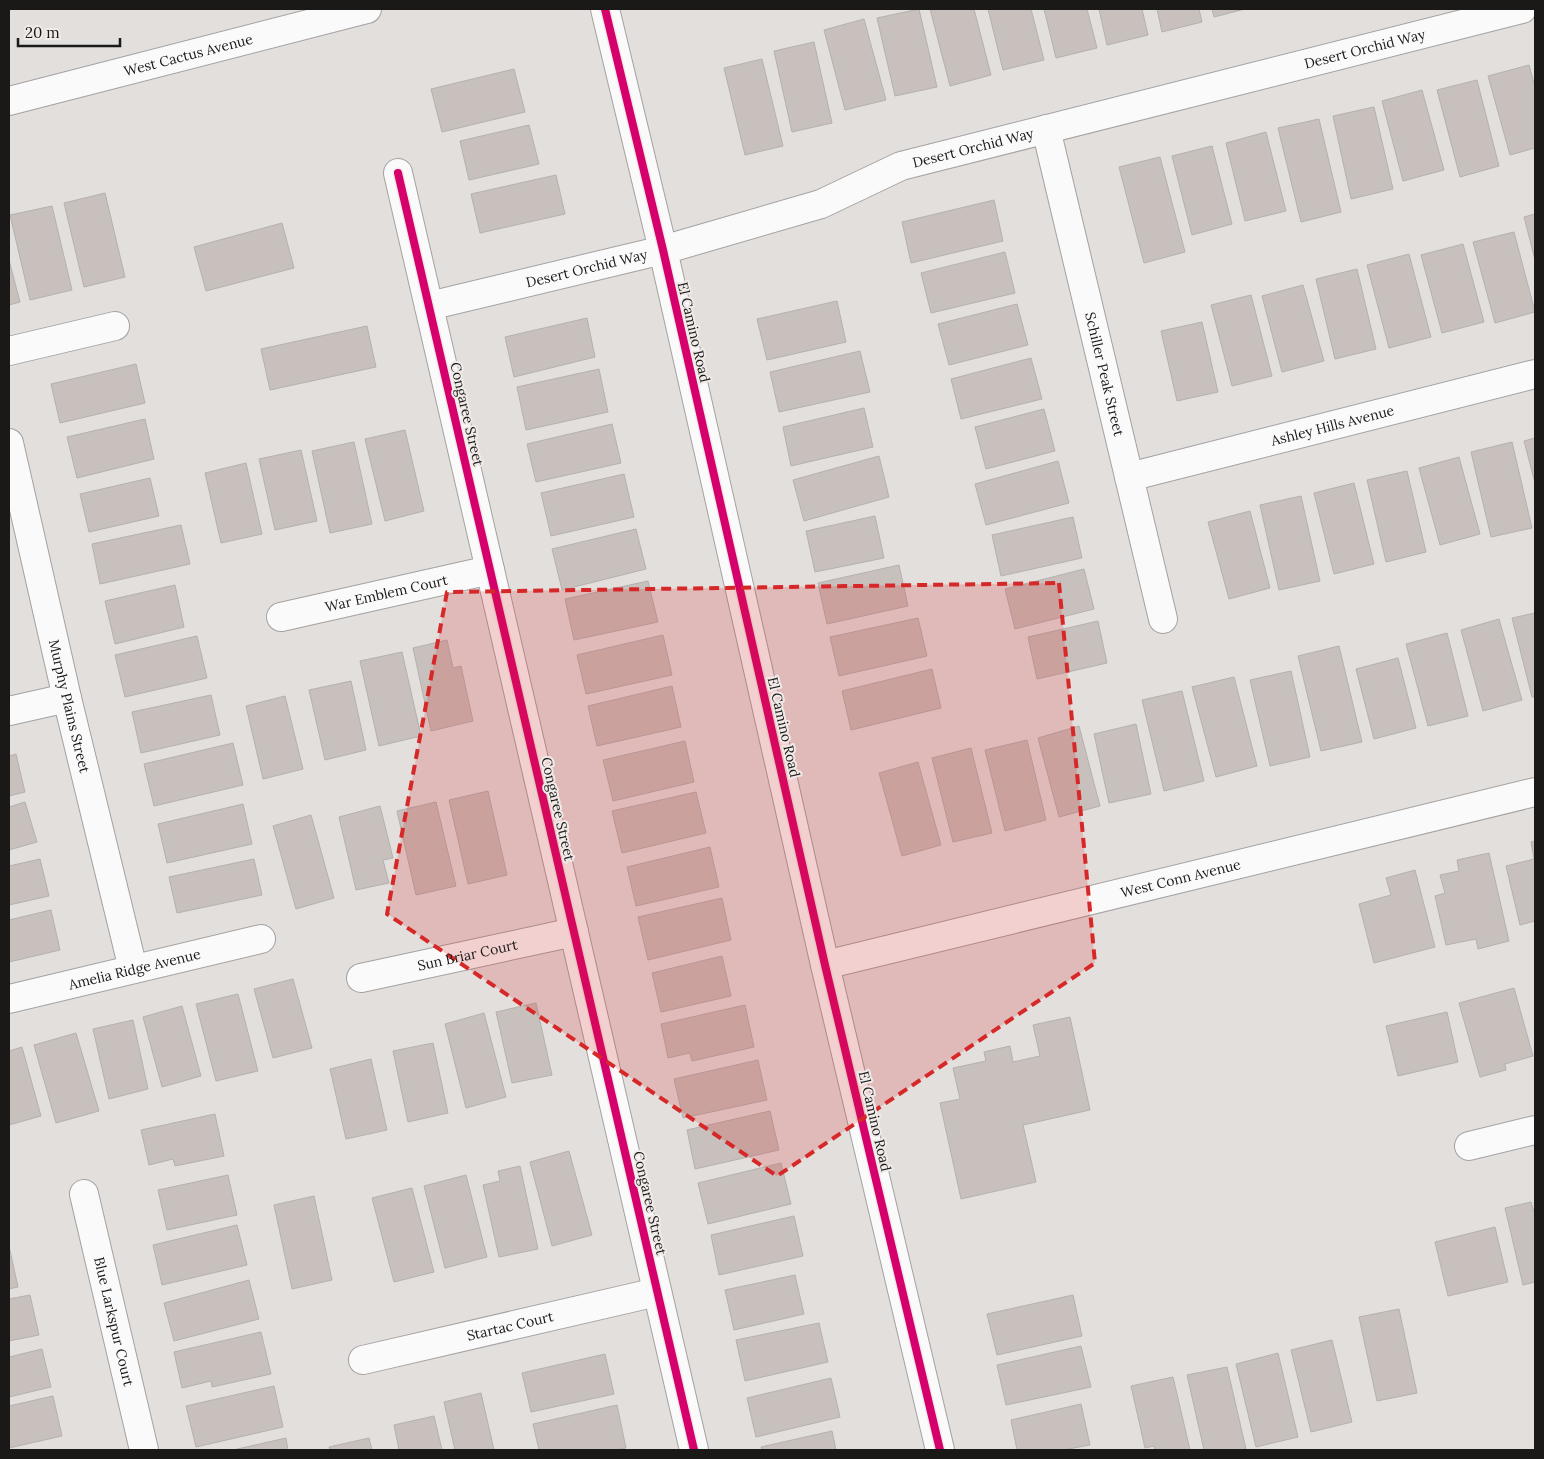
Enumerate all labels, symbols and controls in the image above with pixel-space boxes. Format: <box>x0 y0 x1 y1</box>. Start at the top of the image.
scale bar <box>18 15 120 47</box>
text: 20 m <box>25 23 60 42</box>
street label: Desert Orchid Way <box>1302 25 1428 73</box>
street label: West Cactus Avenue <box>122 30 255 80</box>
street label: Desert Orchid Way <box>911 124 1036 172</box>
street label: Desert Orchid Way <box>524 245 650 292</box>
street label: El Camino Road <box>674 280 714 384</box>
street label: Schiller Peak Street <box>1081 310 1128 438</box>
street label: Congaree Street <box>446 360 488 468</box>
street label: Ashley Hills Avenue <box>1268 401 1396 450</box>
street label: War Emblem Court <box>323 571 450 616</box>
street label: Murphy Plains Street <box>45 638 94 775</box>
street label: El Camino Road <box>764 675 804 779</box>
street label: Congaree Street <box>537 755 579 863</box>
street label: West Conn Avenue <box>1119 855 1243 902</box>
street label: Sun Briar Court <box>416 935 520 975</box>
street label: Amelia Ridge Avenue <box>66 945 203 994</box>
street label: El Camino Road <box>855 1069 895 1173</box>
street label: Congaree Street <box>629 1149 671 1257</box>
street label: Blue Larkspur Court <box>90 1255 138 1388</box>
street label: Startac Court <box>465 1307 556 1345</box>

